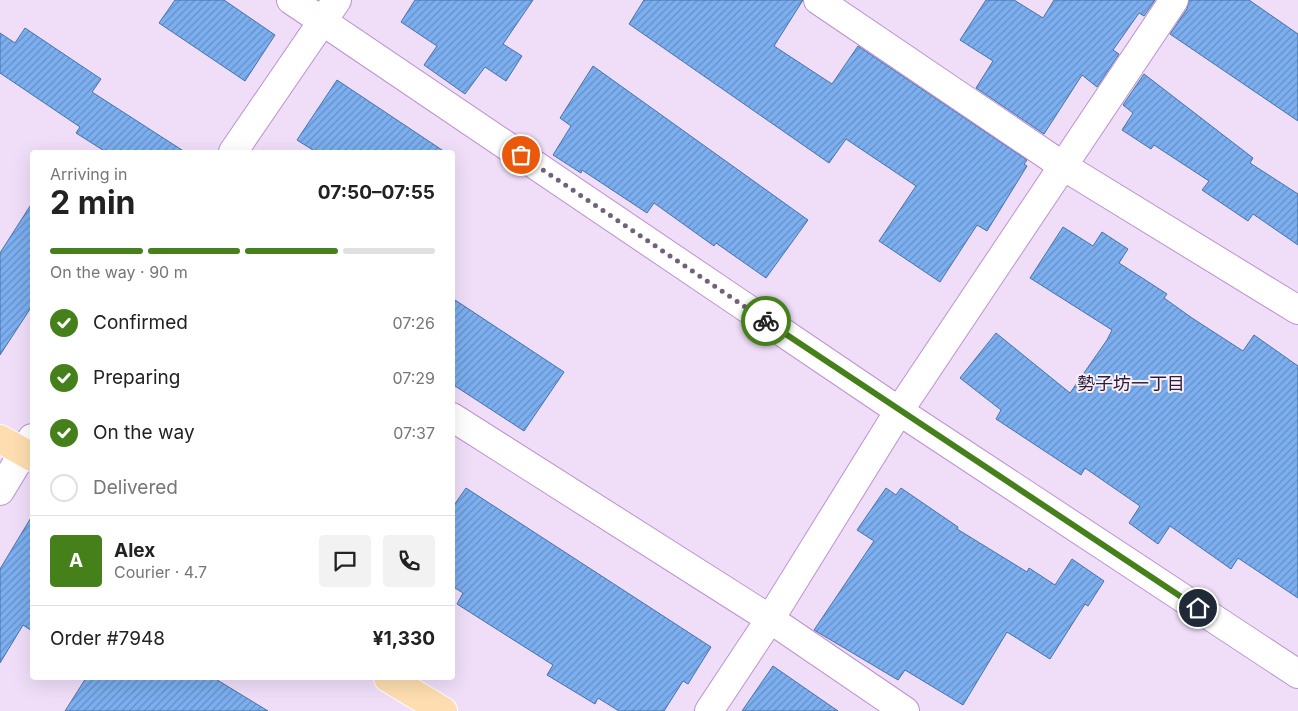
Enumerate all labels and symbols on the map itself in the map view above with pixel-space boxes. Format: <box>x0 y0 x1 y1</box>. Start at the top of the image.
pin <box>500 134 542 176</box>
courier <box>741 296 791 346</box>
district label: 勢子坊一丁目 <box>1077 373 1185 394</box>
pin <box>1177 587 1219 629</box>

